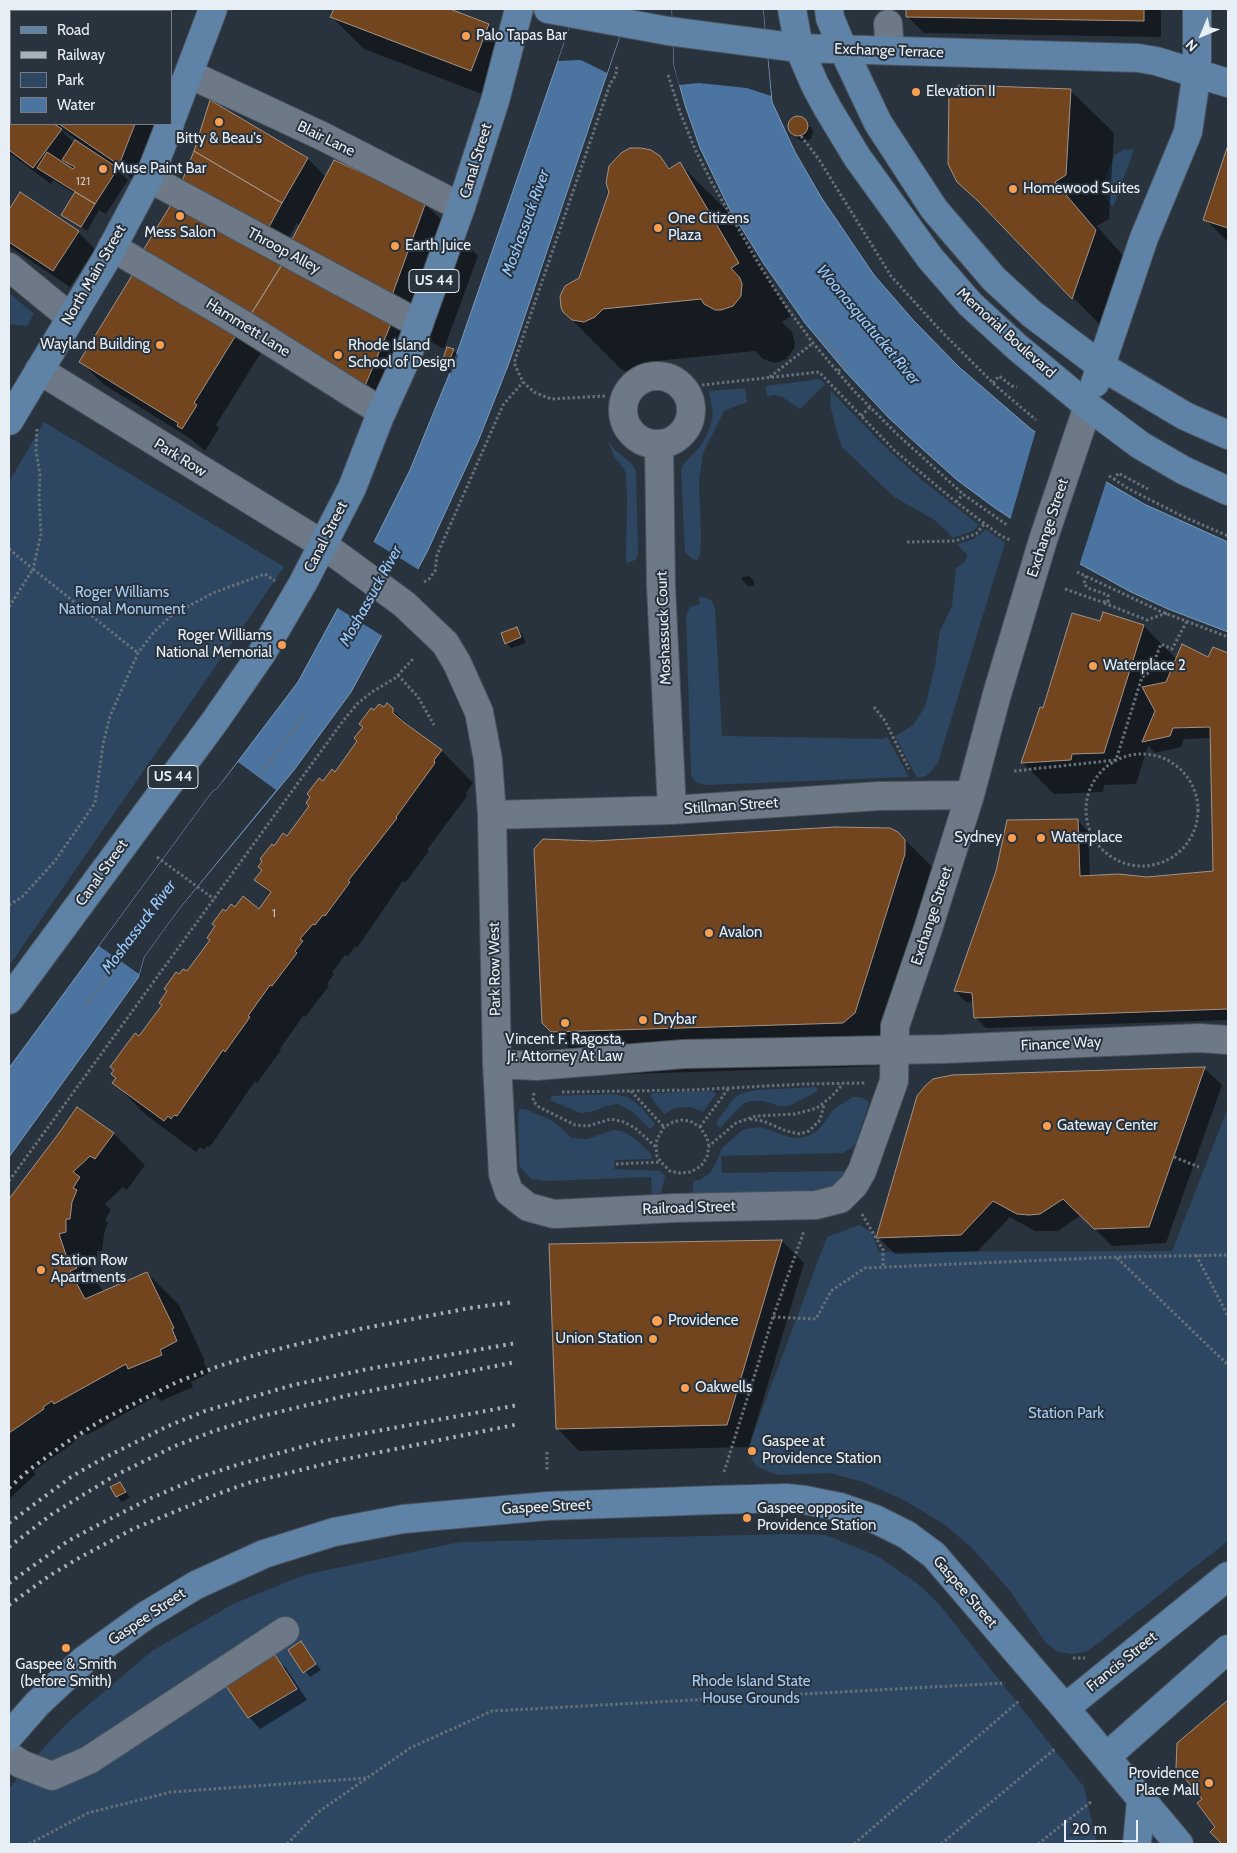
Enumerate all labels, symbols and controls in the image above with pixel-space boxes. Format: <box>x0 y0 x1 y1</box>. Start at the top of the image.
legend <box>10 10 172 125</box>
north arrow <box>1177 10 1227 60</box>
text: Road <box>57 21 90 39</box>
place label: Palo Tapas Bar <box>476 27 567 45</box>
marker: Palo Tapas Bar <box>460 30 472 42</box>
text: N <box>1182 36 1201 55</box>
street label: Exchange Terrace <box>834 40 944 62</box>
text: Railway <box>57 46 105 64</box>
text: Park <box>57 71 84 89</box>
place label: Elevation II <box>926 83 996 101</box>
marker: Elevation II <box>910 86 922 98</box>
text: Water <box>57 96 95 114</box>
marker: Bitty & Beau's <box>213 116 225 128</box>
street label: Blair Lane <box>294 117 358 161</box>
street label: Canal Street <box>456 121 496 201</box>
place label: Bitty & Beau's <box>176 130 262 148</box>
place label: Muse Paint Bar <box>113 160 206 178</box>
marker: Muse Paint Bar <box>97 163 109 175</box>
water label: Moshassuck River <box>498 167 554 279</box>
house number: 121 <box>76 174 90 188</box>
place label: Homewood Suites <box>1023 180 1140 198</box>
marker: Homewood Suites <box>1007 183 1019 195</box>
marker: Mess Salon <box>174 210 186 222</box>
place label: One Citizens Plaza <box>668 210 749 245</box>
street label: North Main Street <box>58 222 130 328</box>
marker: One Citizens Plaza <box>652 222 664 234</box>
place label: Mess Salon <box>144 224 216 242</box>
street label: Throop Alley <box>244 224 324 278</box>
place label: Earth Juice <box>405 237 471 255</box>
marker: Earth Juice <box>389 240 401 252</box>
water label: Woonasquatucket River <box>812 261 924 389</box>
road number: US 44 <box>409 270 459 292</box>
street label: Memorial Boulevard <box>953 284 1059 382</box>
street label: Hammett Lane <box>203 295 293 361</box>
place label: Wayland Building <box>40 336 150 354</box>
place label: Rhode Island School of Design <box>348 337 455 372</box>
marker: Wayland Building <box>154 339 166 351</box>
marker: Rhode Island School of Design <box>332 349 344 361</box>
street label: Park Row <box>151 435 209 481</box>
street label: Exchange Street <box>1024 476 1072 580</box>
street label: Canal Street <box>300 498 352 576</box>
water label: Moshassuck River <box>336 542 406 650</box>
street label: Moshassuck Court <box>653 571 675 685</box>
park label: Roger Williams National Monument <box>58 584 186 619</box>
place label: Roger Williams National Memorial <box>156 627 272 662</box>
marker: Roger Williams National Memorial <box>276 639 288 651</box>
place label: Waterplace 2 <box>1103 657 1186 675</box>
marker: Waterplace 2 <box>1087 660 1099 672</box>
road number: US 44 <box>148 766 198 789</box>
street label: Stillman Street <box>683 794 779 818</box>
place label: Sydney <box>954 829 1002 847</box>
place label: Waterplace <box>1051 829 1123 847</box>
marker: Sydney <box>1006 832 1018 844</box>
marker: Waterplace <box>1035 832 1047 844</box>
street label: Canal Street <box>72 836 132 910</box>
street label: Exchange Street <box>908 864 956 968</box>
water label: Moshassuck River <box>98 877 180 977</box>
house number: 1 <box>272 906 276 920</box>
street label: Park Row West <box>485 922 505 1016</box>
place label: Avalon <box>719 924 762 942</box>
marker: Avalon <box>703 927 715 939</box>
place label: Drybar <box>653 1011 696 1029</box>
marker: Drybar <box>637 1014 649 1026</box>
marker: Vincent F. Ragosta, Jr. Attorney At Law <box>559 1017 571 1029</box>
place label: Vincent F. Ragosta, Jr. Attorney At Law <box>505 1031 625 1066</box>
street label: Finance Way <box>1020 1033 1102 1055</box>
place label: Gateway Center <box>1057 1117 1158 1135</box>
marker: Gateway Center <box>1041 1120 1053 1132</box>
street label: Railroad Street <box>642 1197 736 1219</box>
place label: Station Row Apartments <box>51 1252 128 1287</box>
marker: Station Row Apartments <box>35 1264 47 1276</box>
place label: Providence <box>668 1312 738 1330</box>
marker: Providence <box>650 1314 664 1328</box>
place label: Union Station <box>555 1330 643 1348</box>
marker: Union Station <box>647 1333 659 1345</box>
place label: Oakwells <box>695 1379 752 1397</box>
marker: Oakwells <box>679 1382 691 1394</box>
park label: Station Park <box>1028 1405 1104 1423</box>
place label: Gaspee at Providence Station <box>762 1433 881 1468</box>
marker: Gaspee at Providence Station <box>746 1445 758 1457</box>
street label: Gaspee Street <box>501 1496 591 1518</box>
place label: Gaspee opposite Providence Station <box>757 1500 876 1535</box>
marker: Gaspee opposite Providence Station <box>741 1512 753 1524</box>
street label: Gaspee Street <box>929 1552 1001 1632</box>
street label: Gaspee Street <box>105 1585 189 1649</box>
street label: Francis Street <box>1083 1628 1161 1696</box>
marker: Gaspee & Smith (before Smith) <box>60 1642 72 1654</box>
place label: Gaspee & Smith (before Smith) <box>15 1656 117 1691</box>
park label: Rhode Island State House Grounds <box>692 1673 810 1708</box>
place label: Providence Place Mall <box>1129 1765 1199 1800</box>
marker: Providence Place Mall <box>1203 1777 1215 1789</box>
scale bar <box>1067 1810 1141 1842</box>
text: 20 m <box>1072 1820 1107 1838</box>

